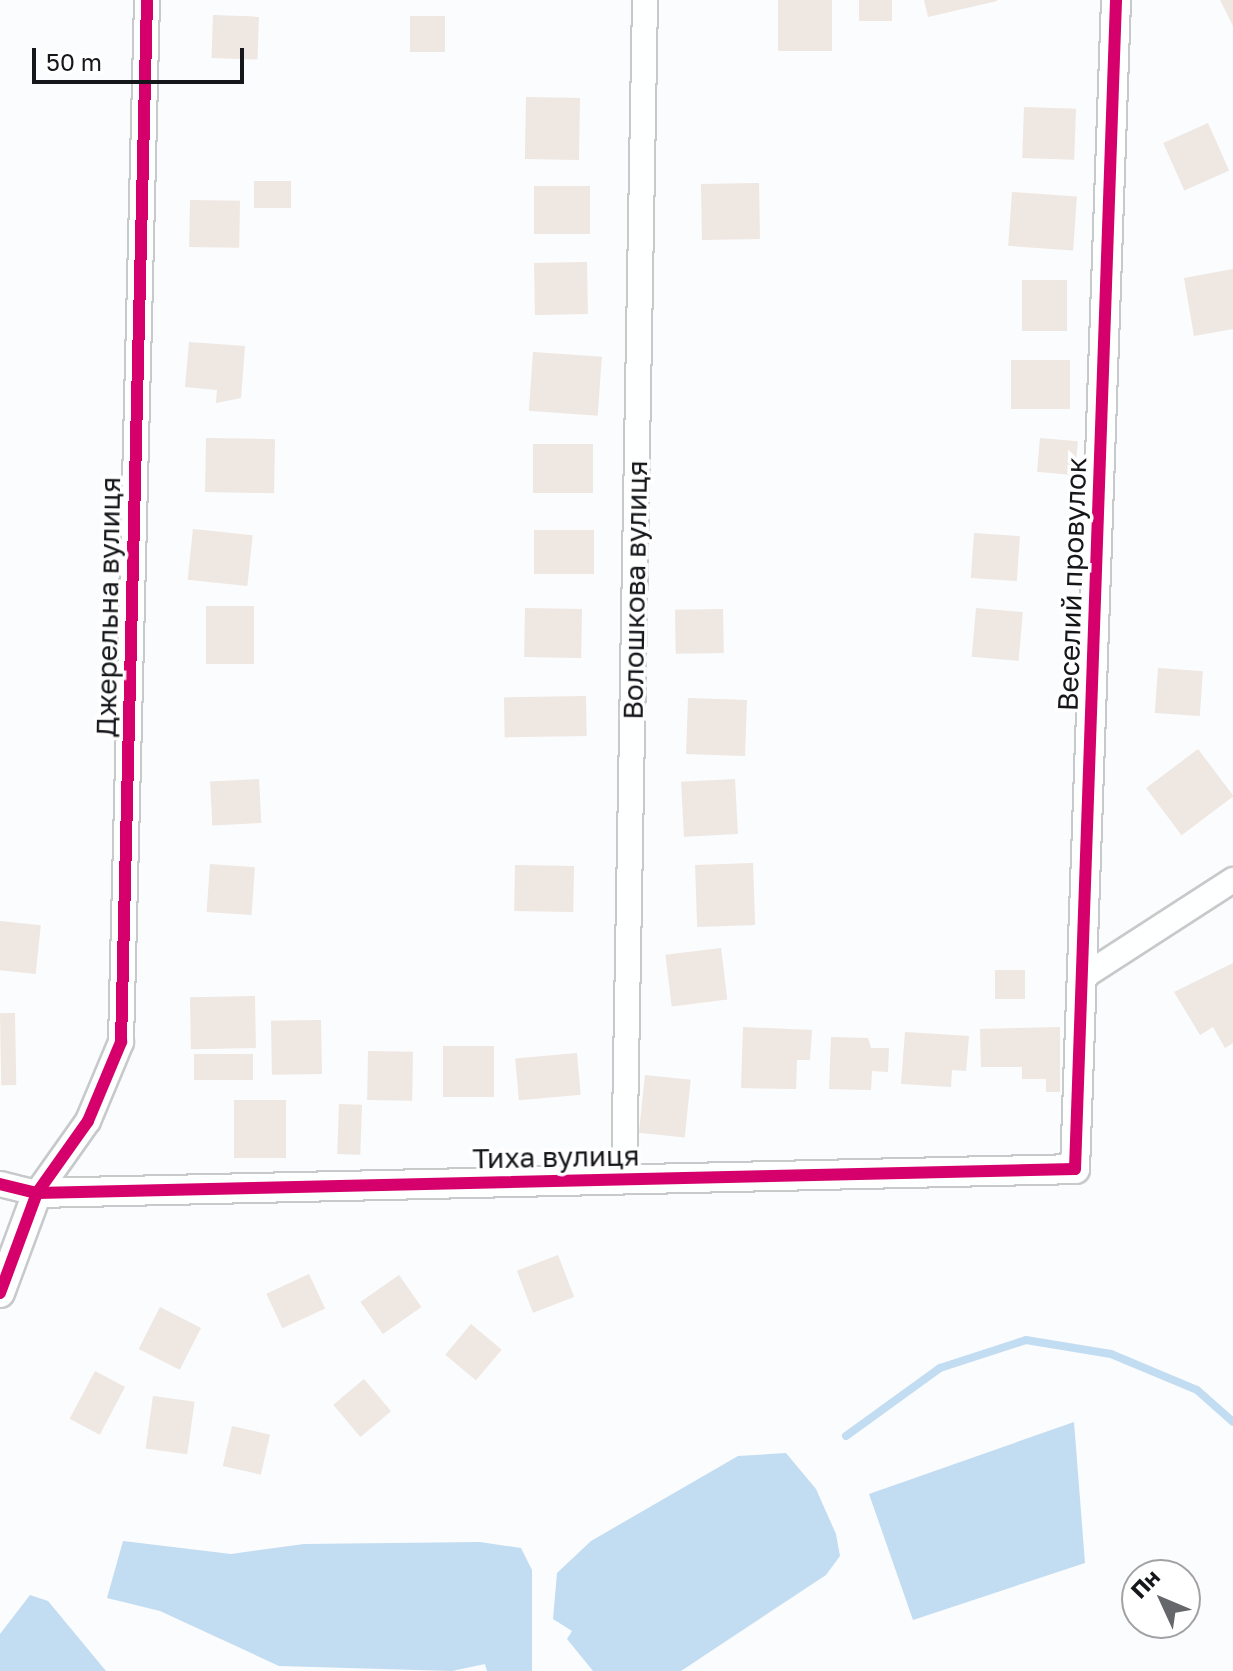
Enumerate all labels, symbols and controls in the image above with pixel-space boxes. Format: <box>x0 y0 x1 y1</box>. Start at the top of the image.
scale bar <box>36 32 248 82</box>
text: 50 m <box>46 47 102 76</box>
street label: Веселий провулок <box>1051 456 1093 712</box>
street label: Волошкова вулиця <box>616 460 654 720</box>
street label: Джерельна вулиця <box>89 477 127 737</box>
street label: Тиха вулиця <box>472 1139 640 1175</box>
north arrow <box>1121 1559 1201 1639</box>
text: Пн <box>1125 1563 1165 1604</box>

